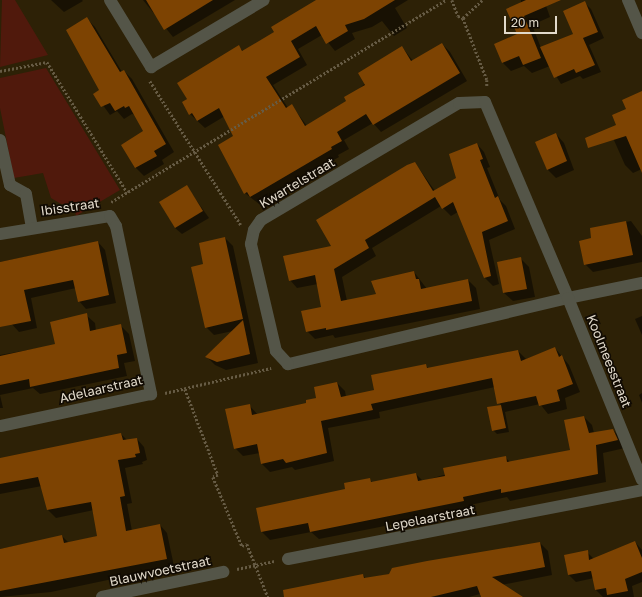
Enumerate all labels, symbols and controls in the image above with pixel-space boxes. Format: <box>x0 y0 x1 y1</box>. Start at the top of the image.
scale bar <box>506 8 559 34</box>
text: 20 m <box>511 15 539 30</box>
street label: Kwartelstraat <box>256 154 338 212</box>
street label: Ibisstraat <box>40 195 100 219</box>
street label: Koolmeesstraat <box>583 312 635 410</box>
street label: Adelaarstraat <box>58 372 144 406</box>
street label: Lepelaarstraat <box>384 502 476 534</box>
street label: Blauwvoetstraat <box>108 553 212 589</box>

